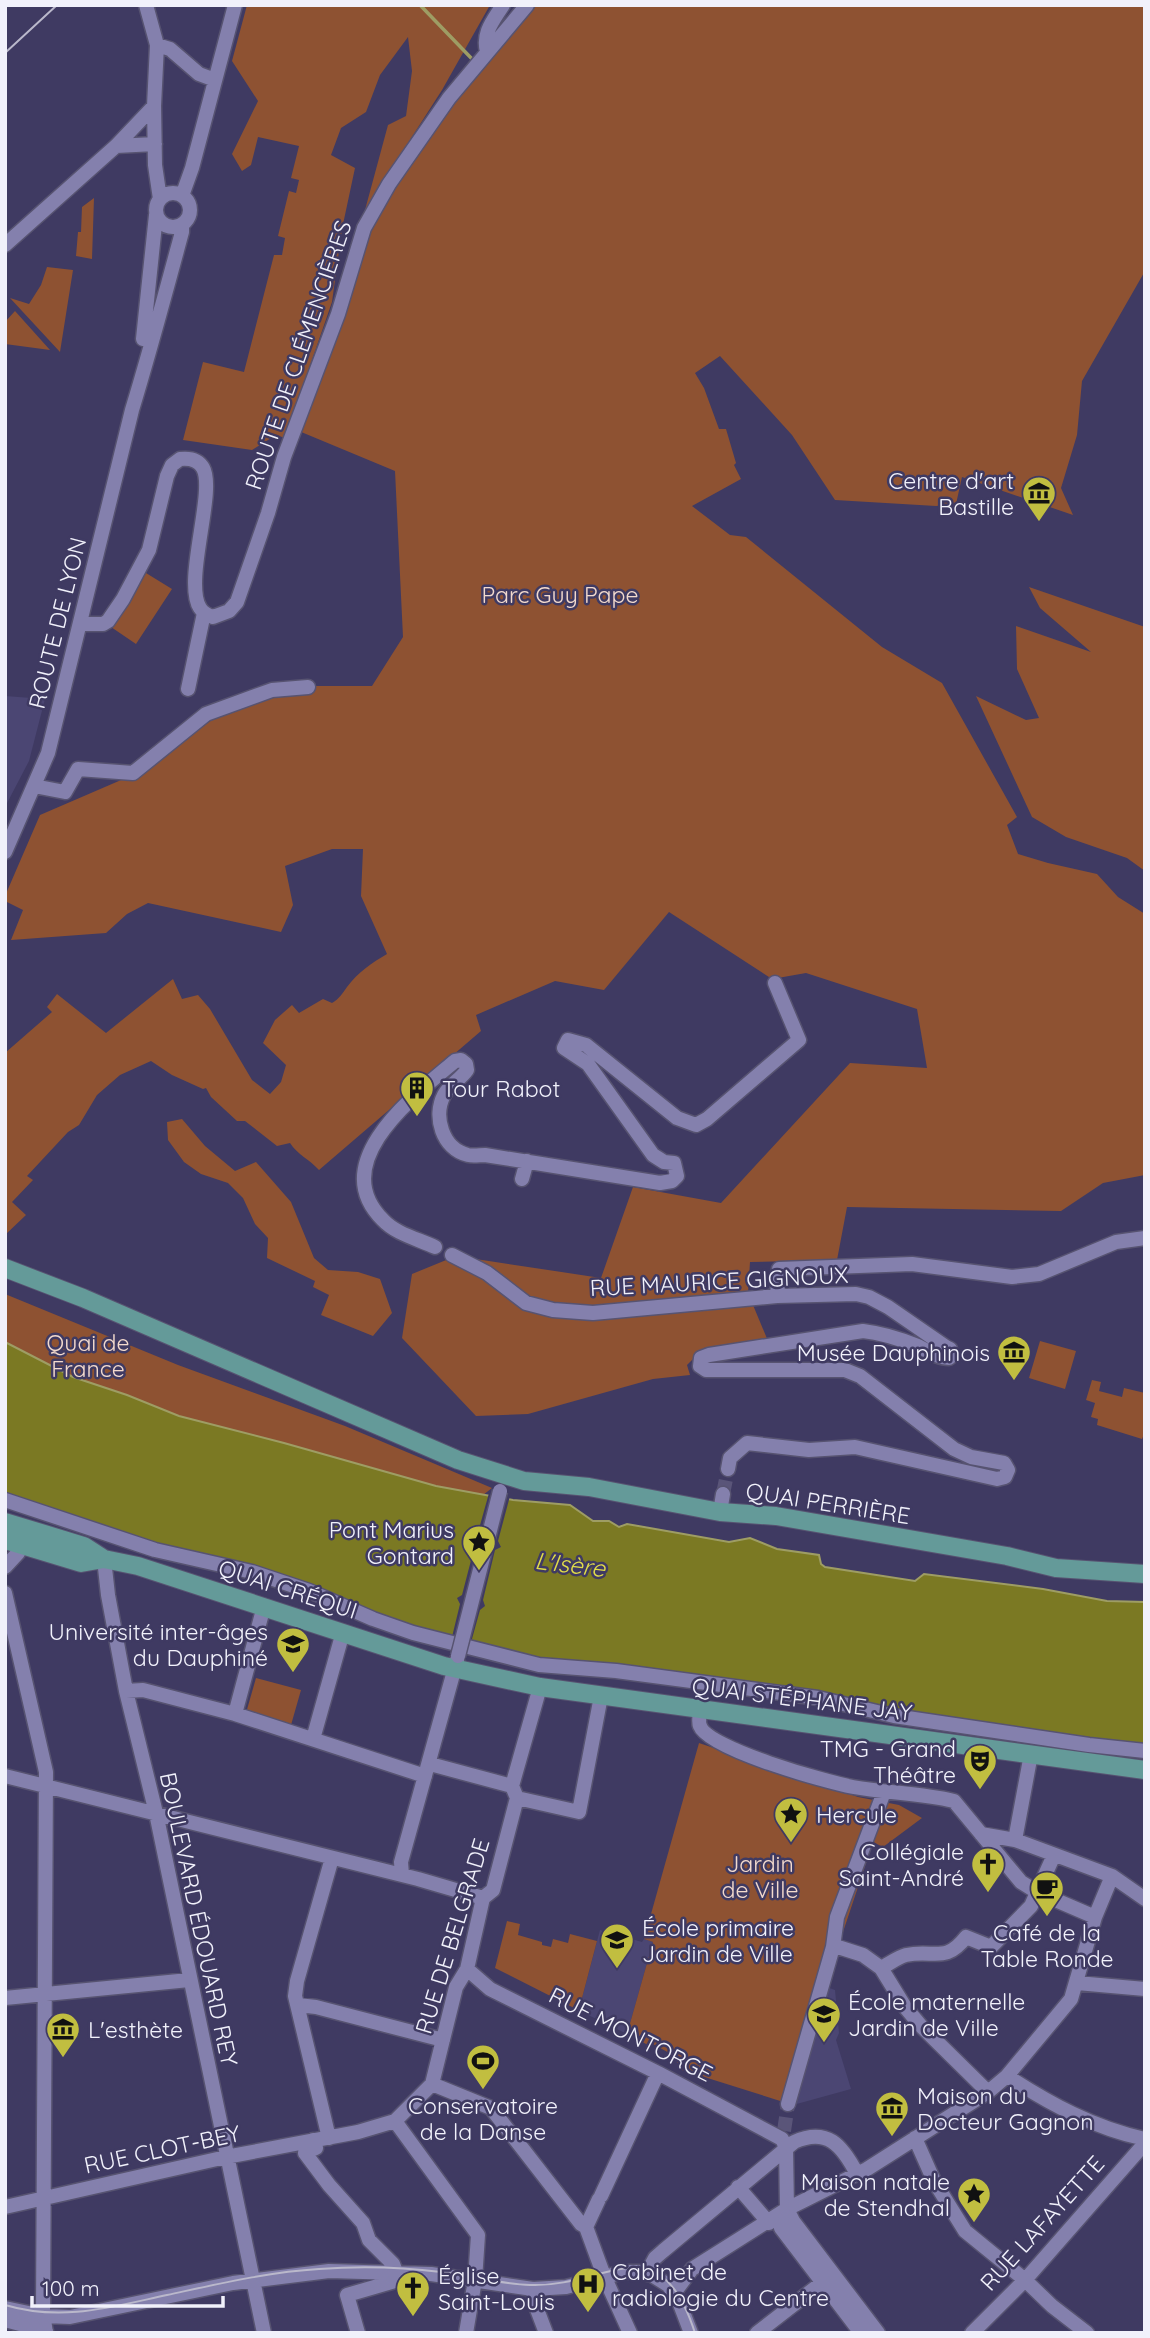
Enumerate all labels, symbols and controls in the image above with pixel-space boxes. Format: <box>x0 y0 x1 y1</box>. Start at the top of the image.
street label: ROUTE DE CLÉMENCIÈRES <box>238 217 358 493</box>
place label: Centre d'art Bastille <box>888 466 1014 521</box>
museum icon: Centre d'art Bastille <box>1020 474 1058 523</box>
street label: ROUTE DE LYON <box>22 534 92 712</box>
park label: Parc Guy Pape <box>482 580 638 609</box>
building icon: Tour Rabot <box>398 1069 436 1118</box>
place label: Tour Rabot <box>442 1074 561 1103</box>
street label: RUE MAURICE GIGNOUX <box>589 1260 849 1302</box>
park label: Quai de France <box>47 1328 129 1383</box>
museum icon: Musée Dauphinois <box>995 1333 1033 1382</box>
place label: Musée Dauphinois <box>797 1338 990 1367</box>
street label: QUAI PERRIÈRE <box>744 1476 912 1530</box>
place label: Pont Marius Gontard <box>329 1515 454 1570</box>
place icon: Pont Marius Gontard <box>460 1523 498 1572</box>
water label: L'Isère <box>533 1545 608 1583</box>
street label: QUAI CRÉQUI <box>215 1553 361 1625</box>
place label: Université inter-âges du Dauphiné <box>48 1617 268 1672</box>
school or university icon: Université inter-âges du Dauphiné <box>274 1625 312 1674</box>
street label: QUAI STÉPHANE JAY <box>690 1671 914 1727</box>
place label: TMG - Grand Théâtre <box>820 1734 956 1789</box>
theatre icon: TMG - Grand Théâtre <box>961 1742 999 1791</box>
street label: BOULEVARD ÉDOUARD REY <box>154 1769 244 2069</box>
place icon: Hercule <box>772 1795 810 1844</box>
place label: Hercule <box>816 1800 897 1829</box>
street label: RUE DE BELGRADE <box>408 1835 496 2037</box>
place label: Collégiale Saint-André <box>839 1837 964 1892</box>
church icon: Collégiale Saint-André <box>969 1845 1007 1894</box>
park label: Jardin de Ville <box>722 1849 798 1904</box>
cafe icon: Café de la Table Ronde <box>1028 1869 1066 1918</box>
place label: École primaire Jardin de Ville <box>642 1913 794 1968</box>
place label: Café de la Table Ronde <box>980 1918 1114 1973</box>
school or university icon: École primaire Jardin de Ville <box>598 1921 636 1970</box>
street label: RUE MONTORGE <box>544 1980 718 2088</box>
place label: École maternelle Jardin de Ville <box>848 1987 1025 2042</box>
school or university icon: École maternelle Jardin de Ville <box>805 1995 843 2044</box>
museum icon: L'esthète <box>44 2010 82 2059</box>
place label: L'esthète <box>88 2015 183 2044</box>
sports icon: Conservatoire de la Danse <box>464 2042 502 2091</box>
place label: Maison du Docteur Gagnon <box>917 2081 1094 2136</box>
museum icon: Maison du Docteur Gagnon <box>873 2089 911 2138</box>
place label: Conservatoire de la Danse <box>408 2091 558 2146</box>
street label: RUE CLOT-BEY <box>81 2118 243 2180</box>
street label: RUE LAFAYETTE <box>974 2149 1110 2297</box>
place label: Maison natale de Stendhal <box>801 2167 950 2222</box>
place icon: Maison natale de Stendhal <box>955 2175 993 2224</box>
place label: Cabinet de radiologie du Centre <box>612 2257 829 2312</box>
place label: Église Saint-Louis <box>438 2261 555 2316</box>
scale bar <box>32 2264 222 2308</box>
hospital icon: Cabinet de radiologie du Centre <box>569 2265 607 2314</box>
church icon: Église Saint-Louis <box>394 2269 432 2318</box>
text: 100 m <box>42 2275 100 2301</box>

